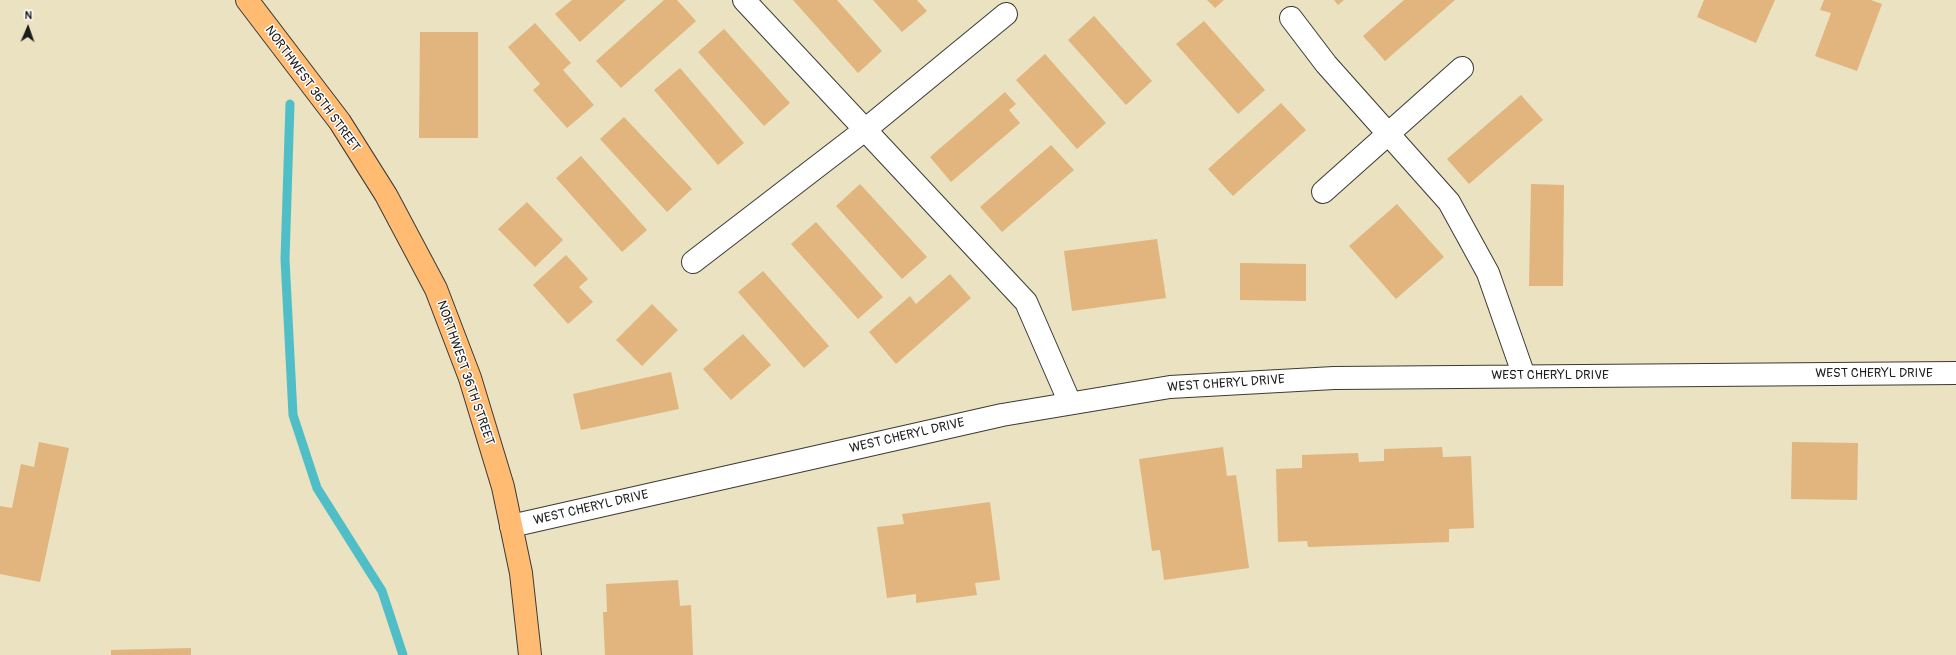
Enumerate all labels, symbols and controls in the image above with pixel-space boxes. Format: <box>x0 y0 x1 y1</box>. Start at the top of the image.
north arrow <box>8 8 48 48</box>
text: N <box>24 9 32 22</box>
street label: NORTHWEST 36TH STREET <box>261 23 363 155</box>
street label: NORTHWEST 36TH STREET <box>433 299 497 447</box>
street label: WEST CHERYL DRIVE <box>1815 366 1933 382</box>
street label: WEST CHERYL DRIVE <box>1491 368 1609 384</box>
street label: WEST CHERYL DRIVE <box>1167 372 1285 396</box>
street label: WEST CHERYL DRIVE <box>848 415 966 457</box>
street label: WEST CHERYL DRIVE <box>532 487 650 529</box>

